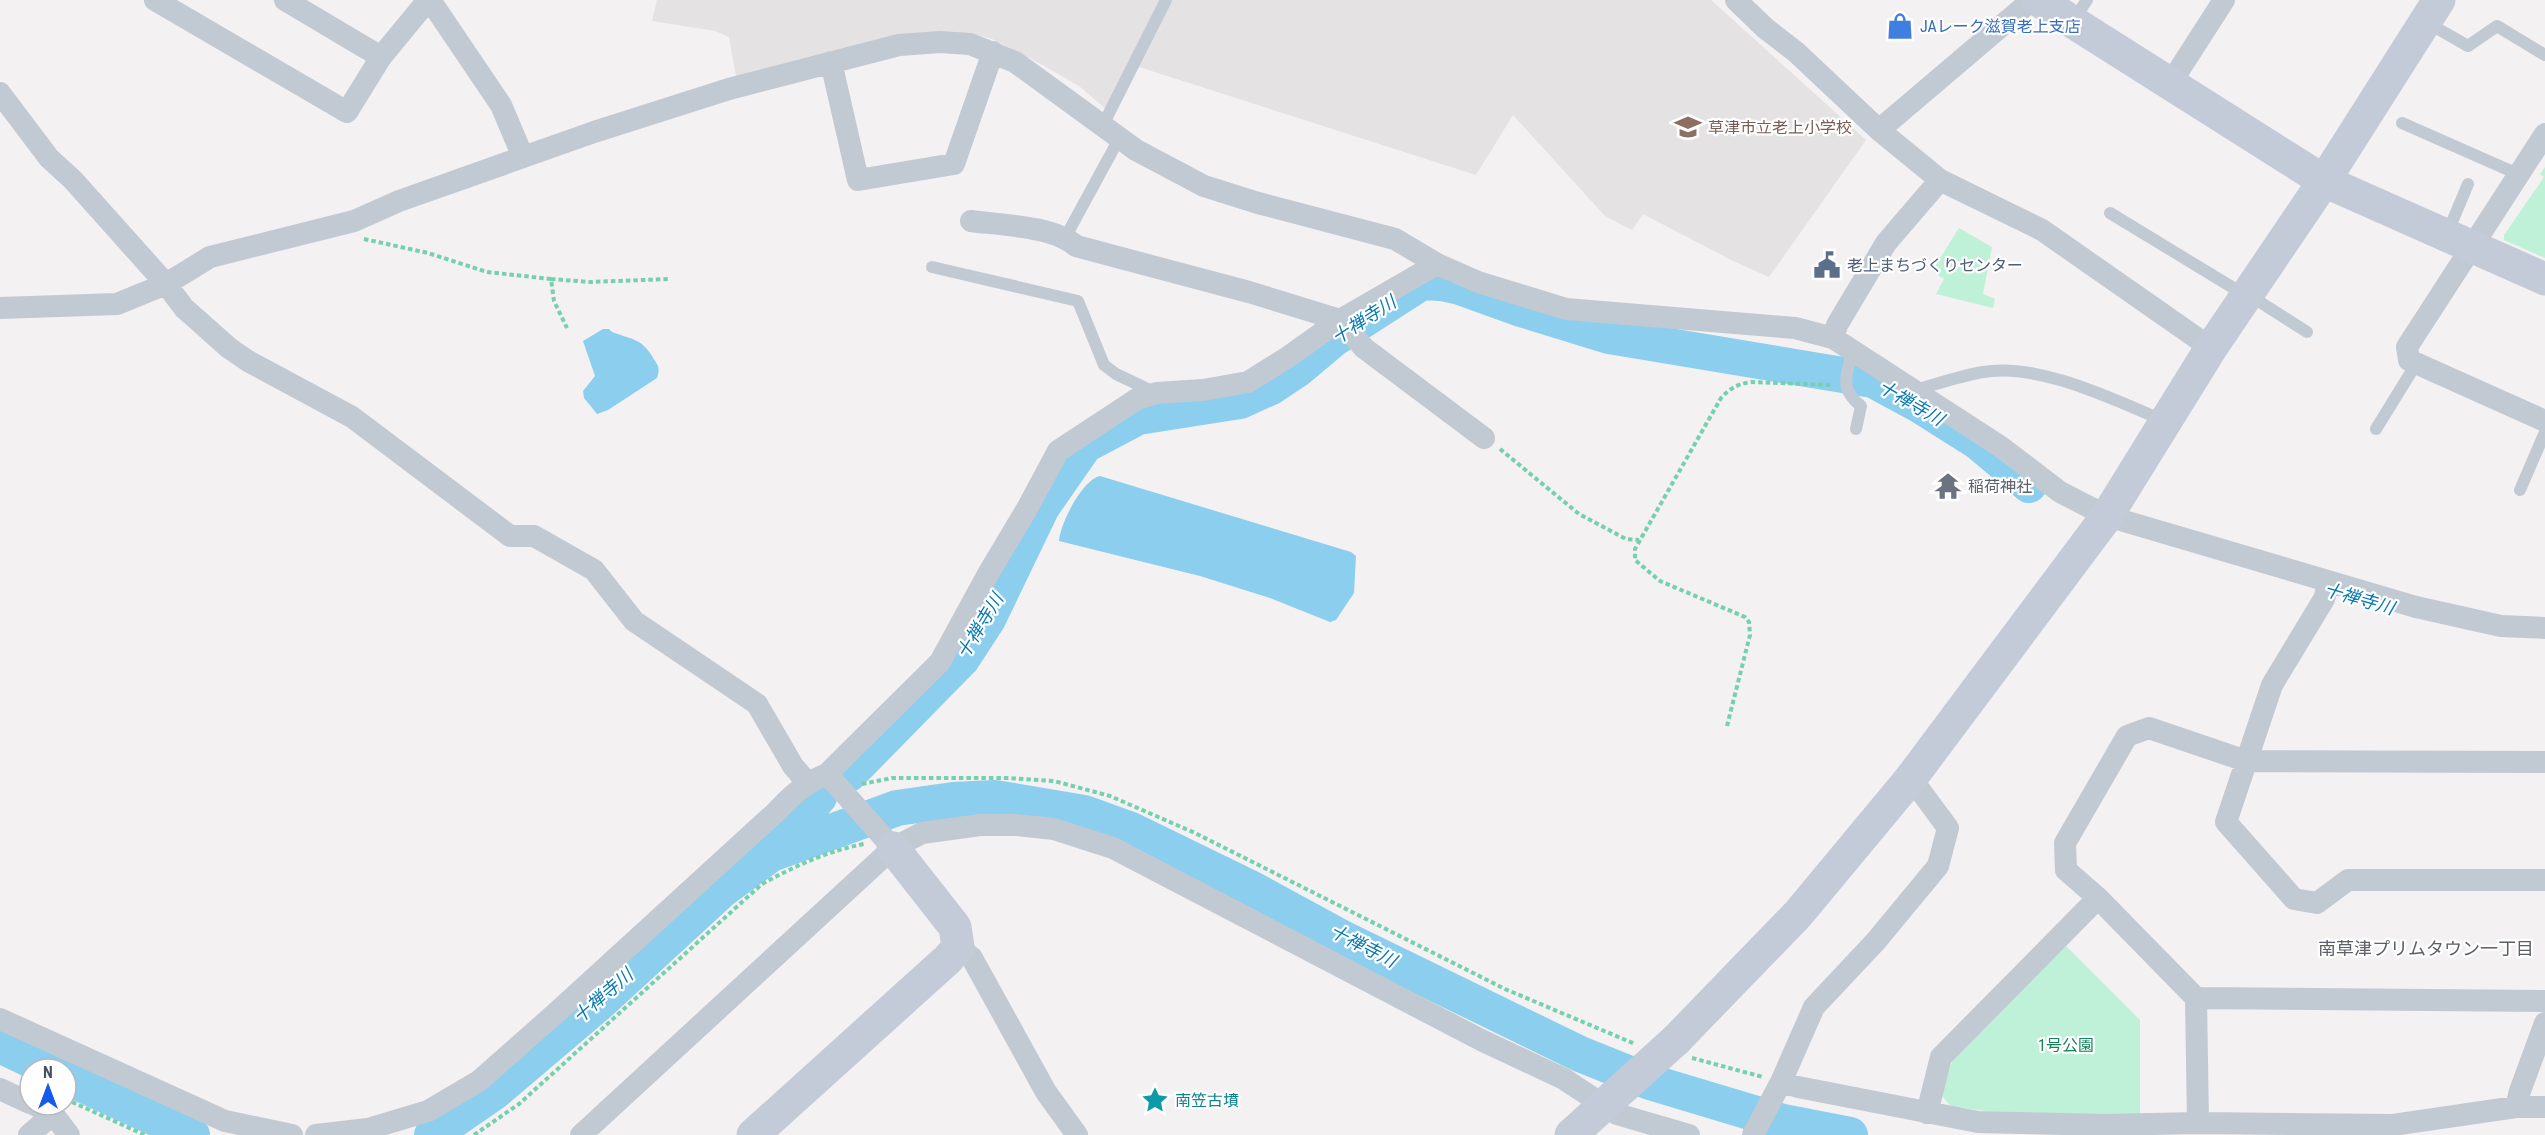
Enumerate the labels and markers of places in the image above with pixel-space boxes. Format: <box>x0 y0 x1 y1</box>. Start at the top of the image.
shop icon: JAレーク滋賀老上支店 <box>1885 11 1915 41</box>
place label: JAレーク滋賀老上支店 <box>1920 17 2081 36</box>
school or university icon: 草津市立老上小学校 <box>1673 112 1703 142</box>
place label: 草津市立老上小学校 <box>1708 118 1852 137</box>
public building icon: 老上まちづくりセンター <box>1812 250 1842 280</box>
place label: 老上まちづくりセンター <box>1847 256 2023 275</box>
temple icon: 稲荷神社 <box>1933 471 1963 501</box>
place label: 稲荷神社 <box>1968 477 2032 496</box>
place icon: 南笠古墳 <box>1140 1085 1170 1115</box>
place label: 南笠古墳 <box>1175 1091 1239 1110</box>

